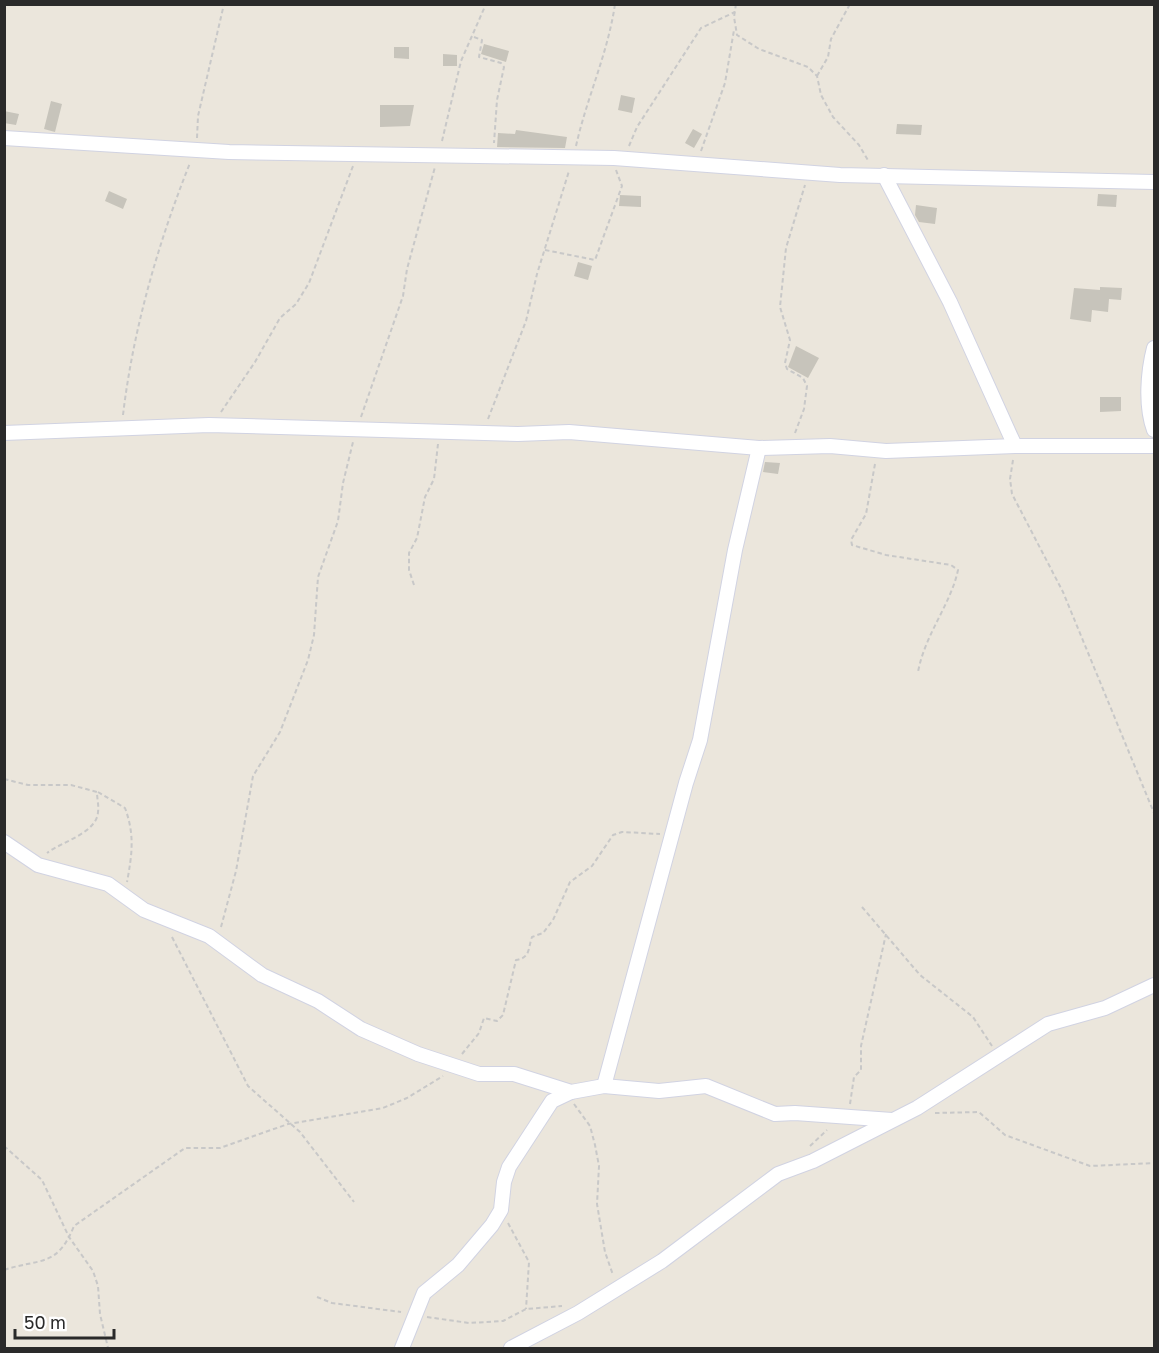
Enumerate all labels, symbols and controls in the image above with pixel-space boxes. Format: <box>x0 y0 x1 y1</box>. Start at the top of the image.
scale bar <box>15 1302 114 1340</box>
text: 50 m <box>24 1311 66 1333</box>

